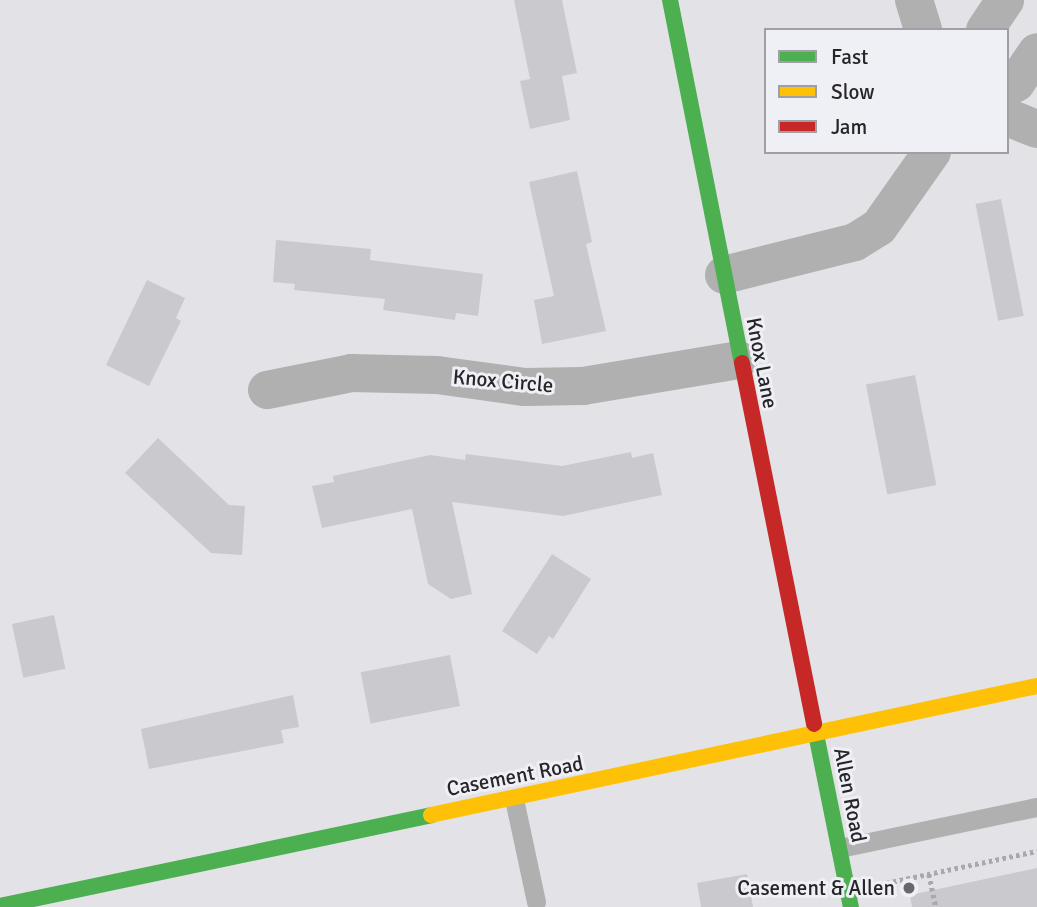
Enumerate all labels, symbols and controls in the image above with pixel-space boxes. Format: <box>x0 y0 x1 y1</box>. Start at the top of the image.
legend <box>764 28 1009 154</box>
text: Fast <box>831 44 868 70</box>
text: Slow <box>831 79 875 105</box>
text: Jam <box>831 114 867 140</box>
street label: Knox Lane <box>741 315 783 411</box>
street label: Knox Circle <box>452 364 554 398</box>
street label: Allen Road <box>828 745 872 845</box>
street label: Casement Road <box>445 750 585 802</box>
place label: Casement & Allen <box>737 875 895 901</box>
marker: Casement & Allen <box>901 880 917 896</box>

